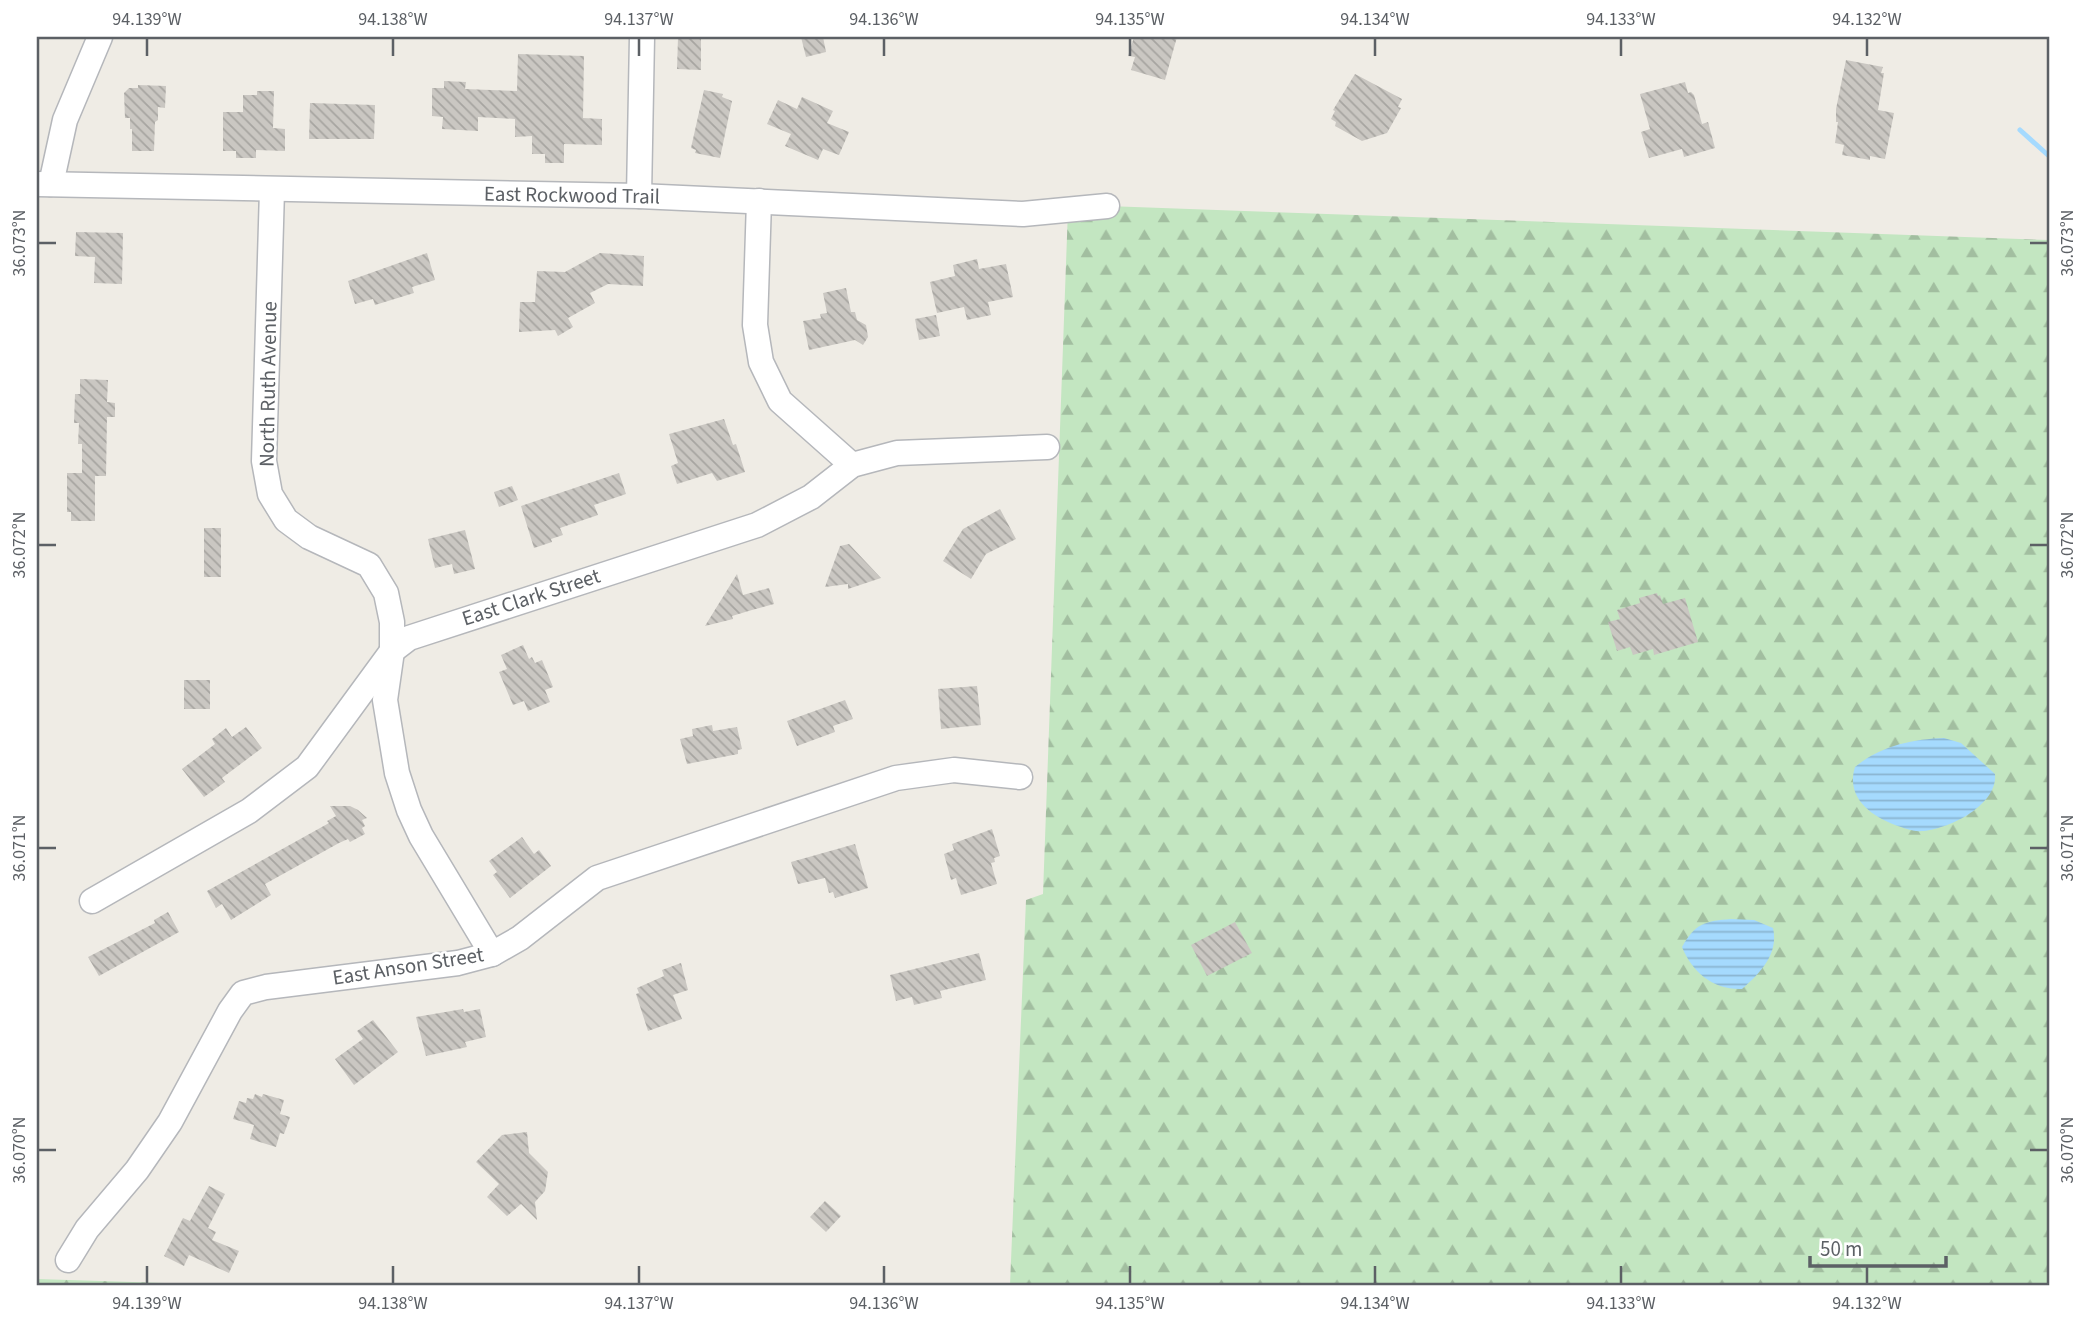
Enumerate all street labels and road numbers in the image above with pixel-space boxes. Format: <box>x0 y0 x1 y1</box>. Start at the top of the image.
street label: East Rockwood Trail <box>484 178 660 212</box>
street label: North Ruth Avenue <box>252 301 284 467</box>
street label: East Clark Street <box>458 561 604 633</box>
street label: East Anson Street <box>330 939 486 993</box>

